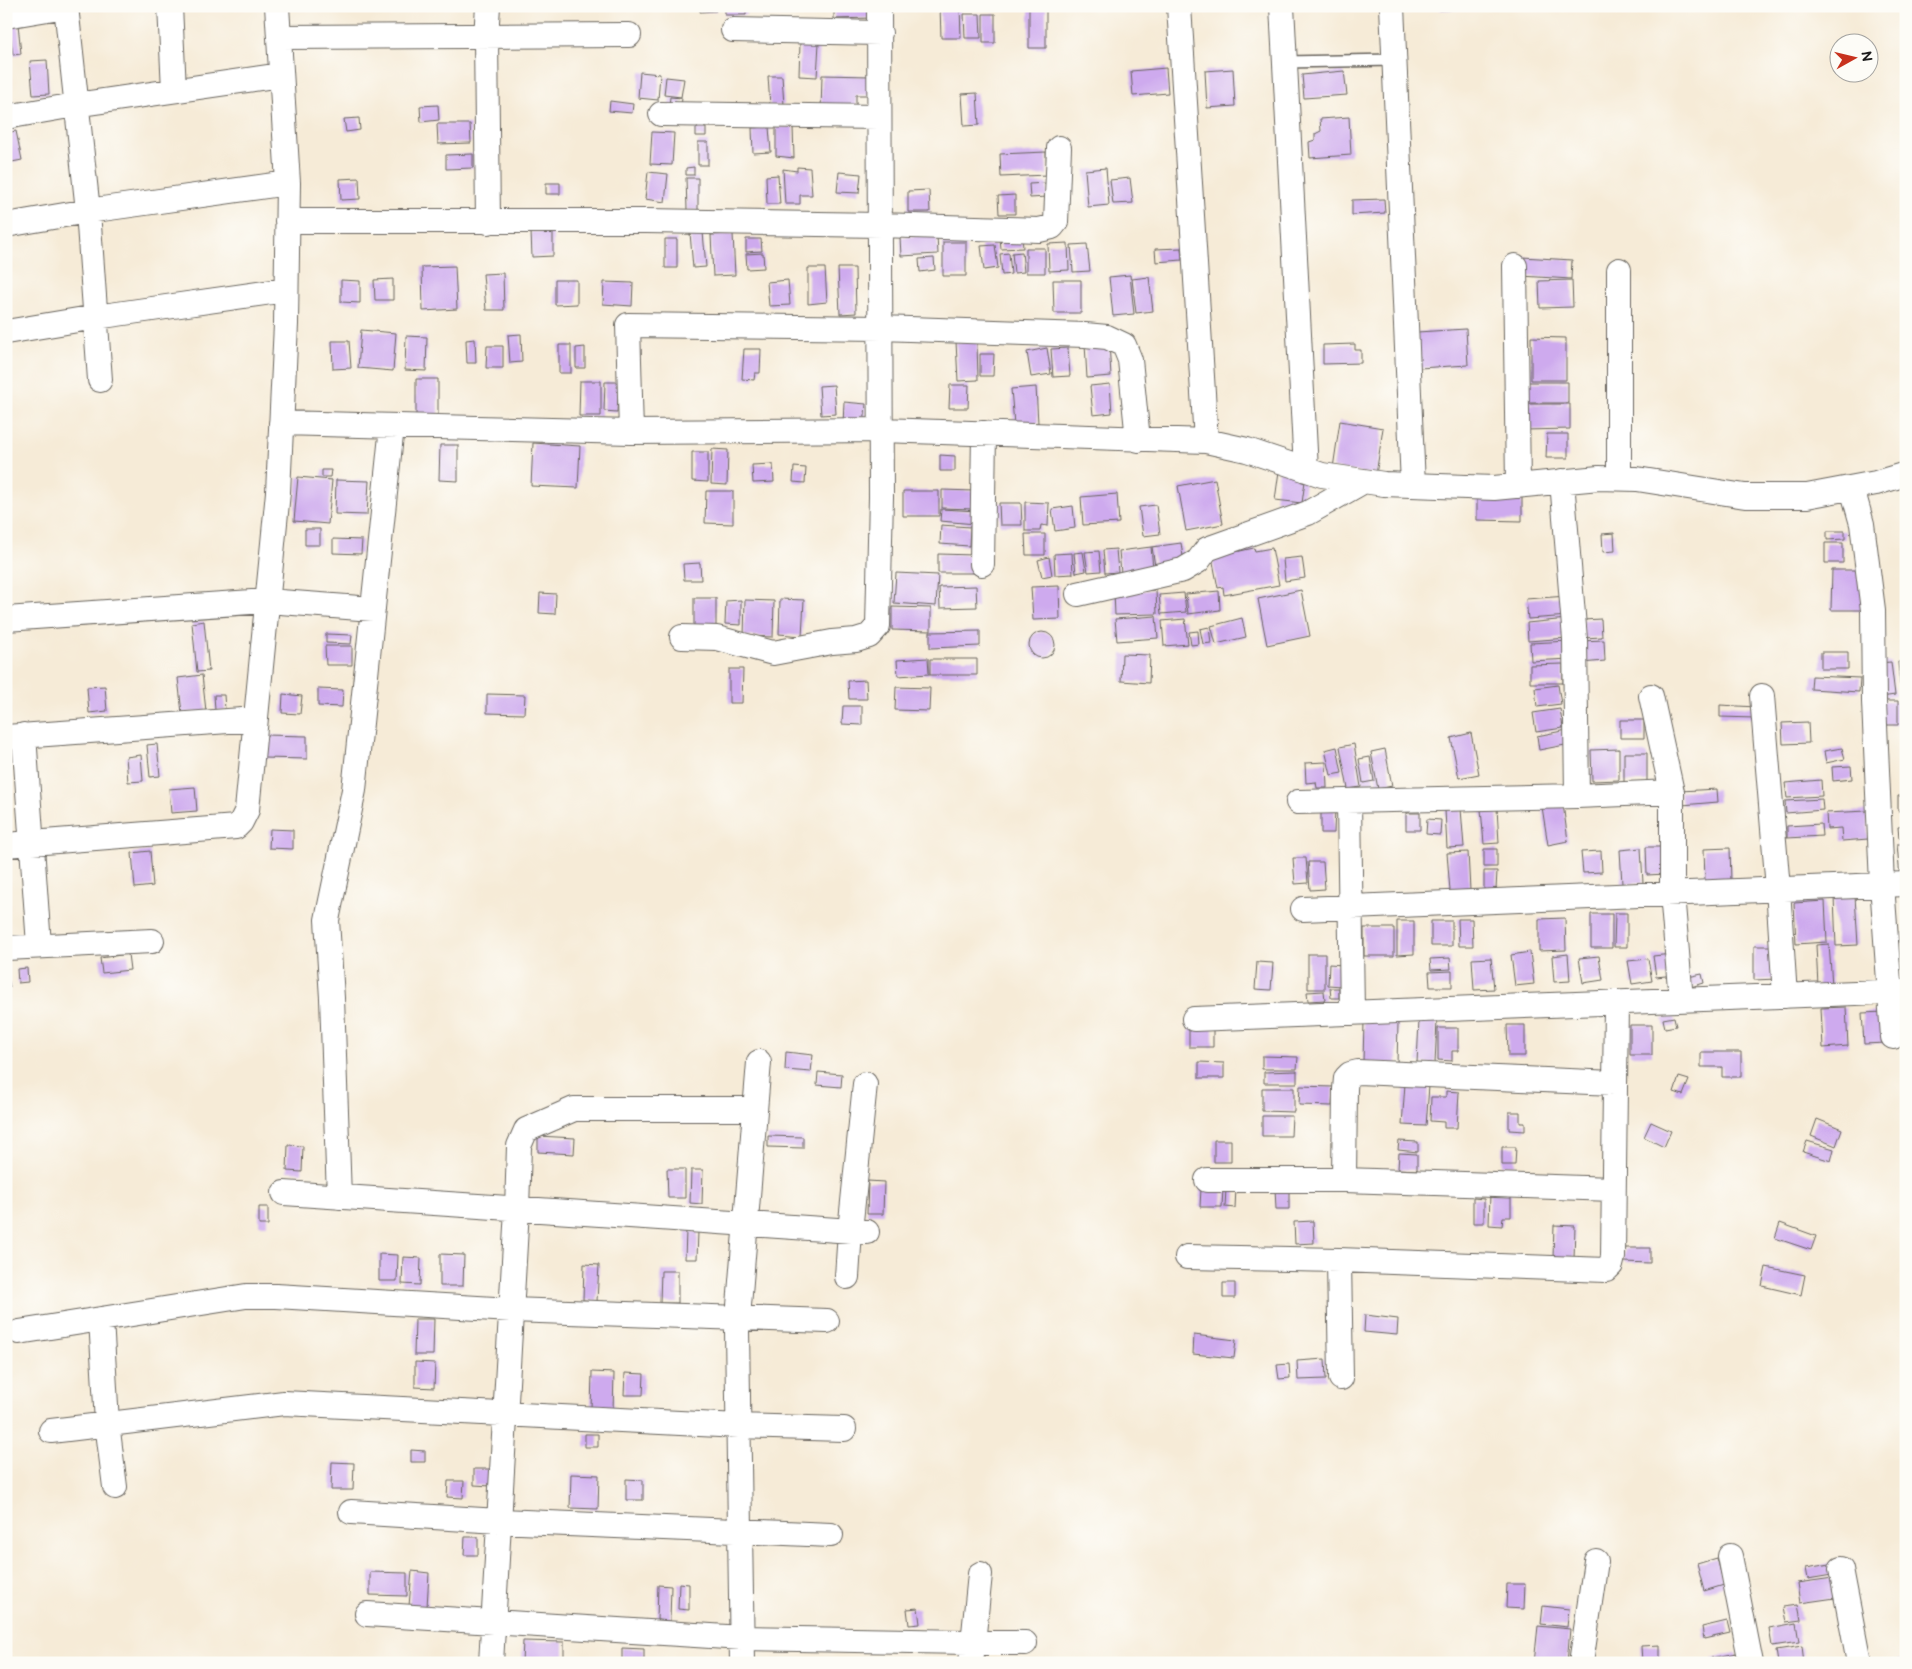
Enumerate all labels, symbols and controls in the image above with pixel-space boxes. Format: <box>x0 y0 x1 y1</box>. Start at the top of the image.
north arrow <box>1830 32 1880 82</box>
text: N <box>1857 50 1876 63</box>

